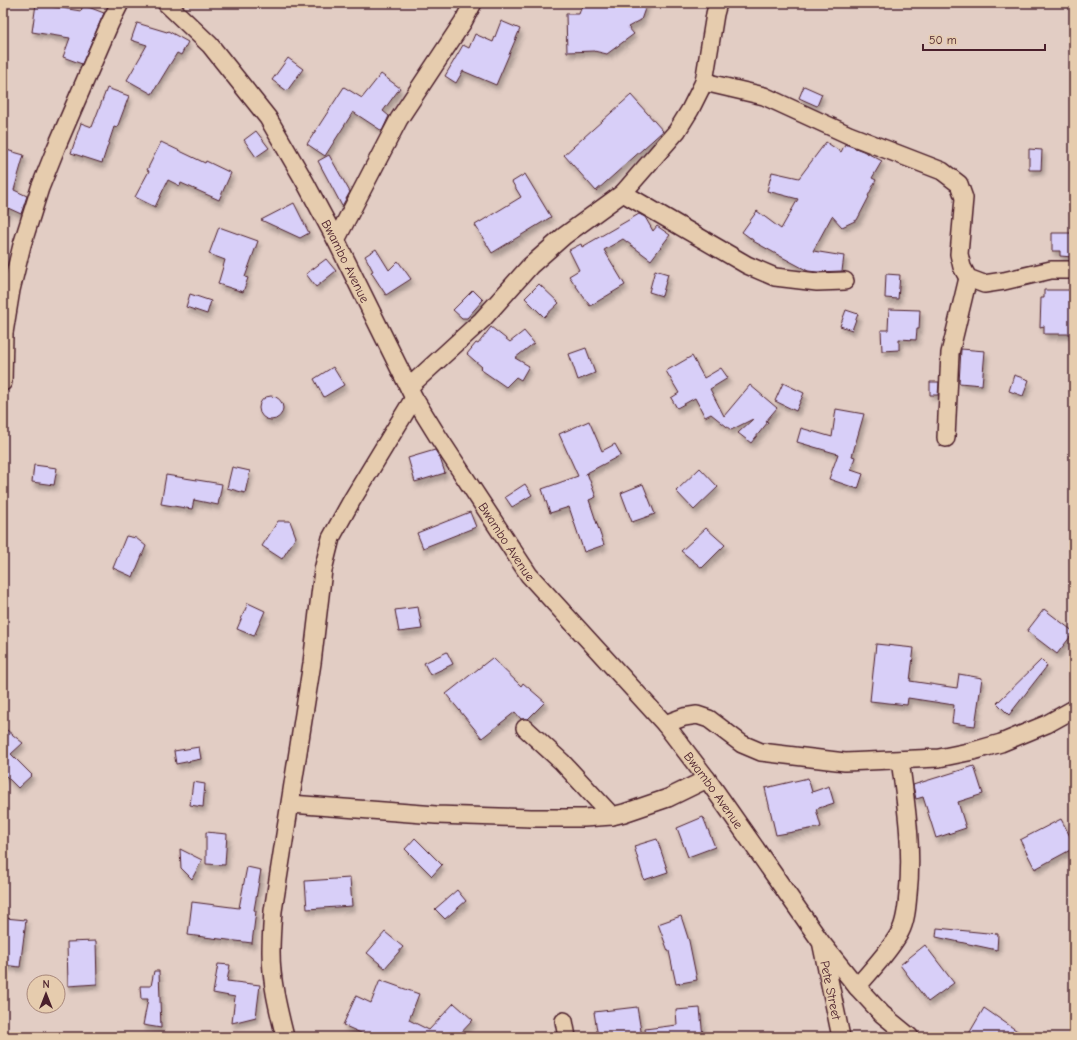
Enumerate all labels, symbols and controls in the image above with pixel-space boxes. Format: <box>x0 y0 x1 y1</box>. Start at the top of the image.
scale bar <box>923 26 1045 52</box>
text: 50 m <box>929 33 957 47</box>
street label: Bwambo Avenue <box>319 217 373 305</box>
street label: Bwambo Avenue <box>476 499 539 584</box>
street label: Bwambo Avenue <box>681 749 747 832</box>
street label: Pete Street <box>818 959 845 1022</box>
north arrow <box>26 974 66 1014</box>
text: N <box>42 978 50 991</box>

